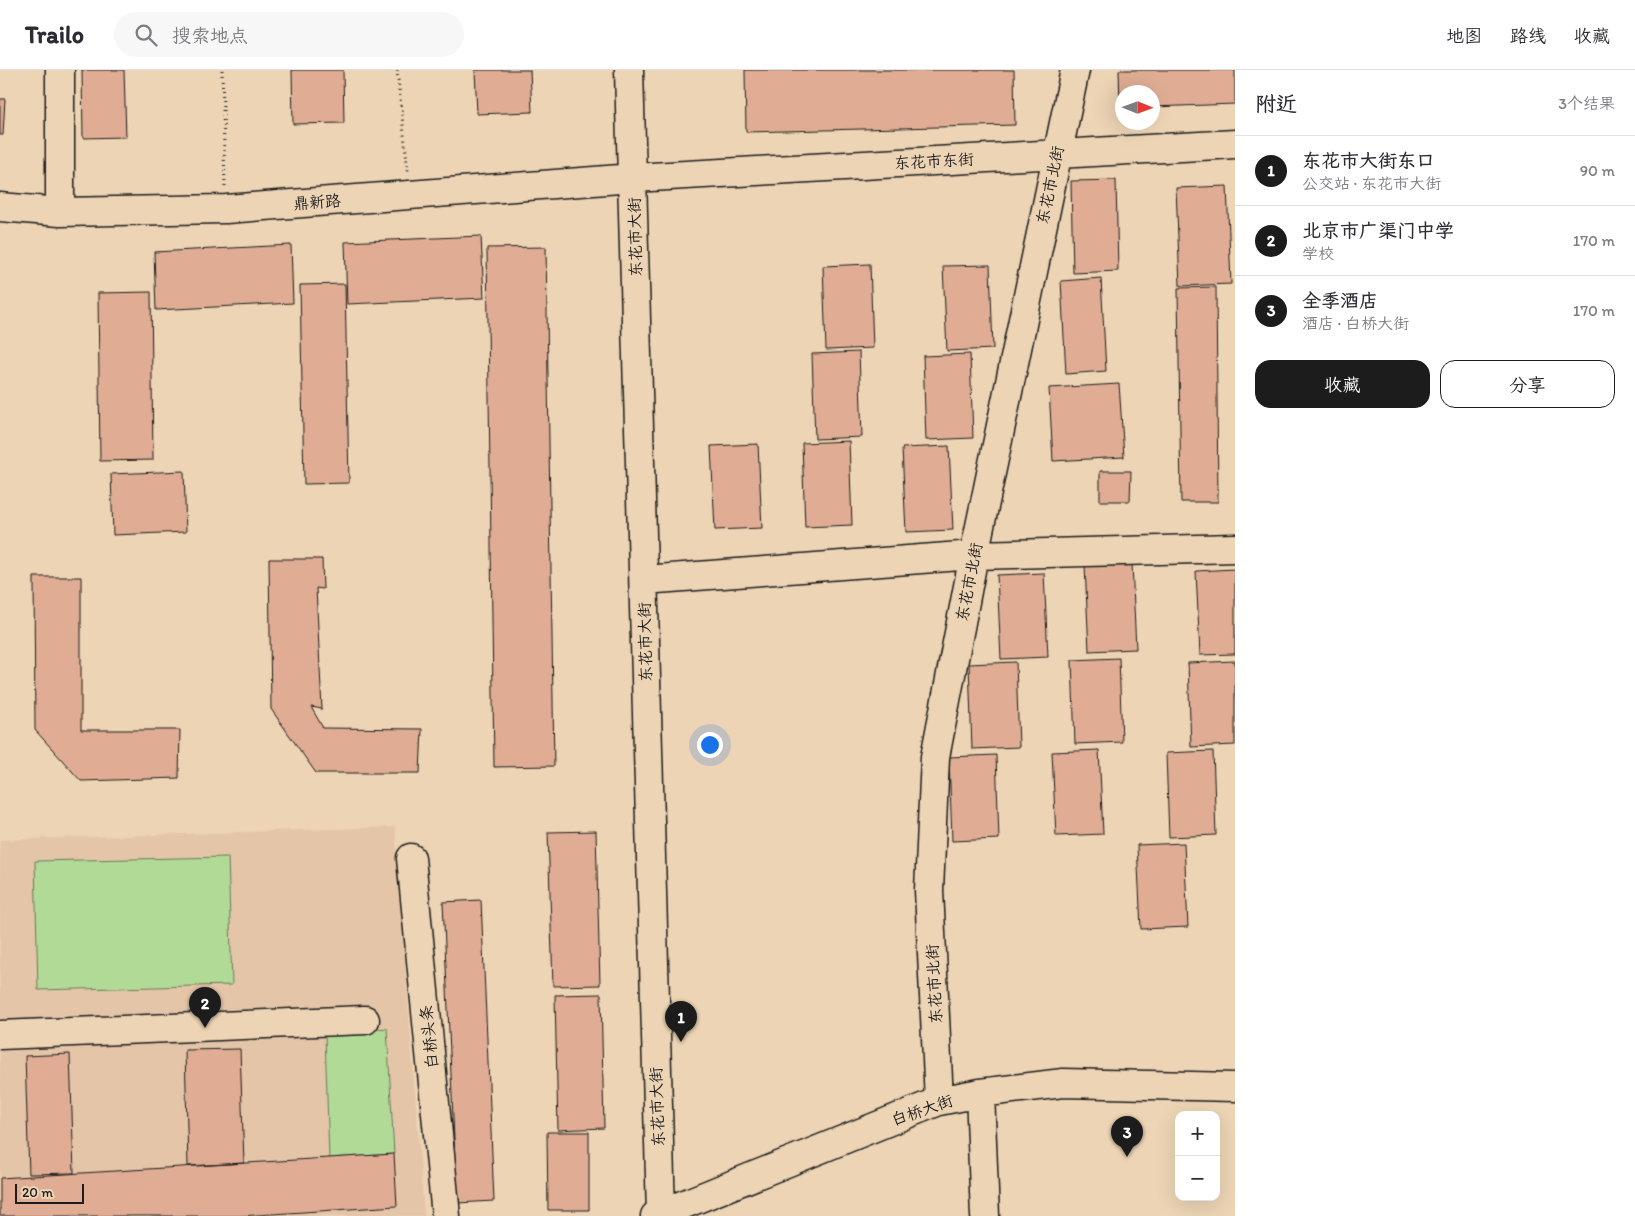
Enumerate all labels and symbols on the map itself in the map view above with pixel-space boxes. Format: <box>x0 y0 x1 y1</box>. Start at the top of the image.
north arrow <box>1115 85 1160 130</box>
street label: 东花市北街 <box>1032 144 1068 226</box>
street label: 东花市东街 <box>894 149 974 173</box>
street label: 鼎新路 <box>292 191 342 213</box>
street label: 东花市大街 <box>625 197 645 277</box>
street label: 东花市北街 <box>952 541 986 623</box>
street label: 东花市大街 <box>635 602 655 682</box>
your location <box>697 732 723 758</box>
street label: 东花市北街 <box>922 944 946 1024</box>
pin: 2 <box>189 987 221 1028</box>
pin: 1 <box>665 1001 697 1042</box>
street label: 白桥头条 <box>416 1004 442 1070</box>
street label: 东花市大街 <box>646 1067 668 1147</box>
street label: 白桥大街 <box>889 1091 955 1129</box>
pin: 3 <box>1111 1116 1143 1157</box>
scale bar <box>15 1181 84 1204</box>

